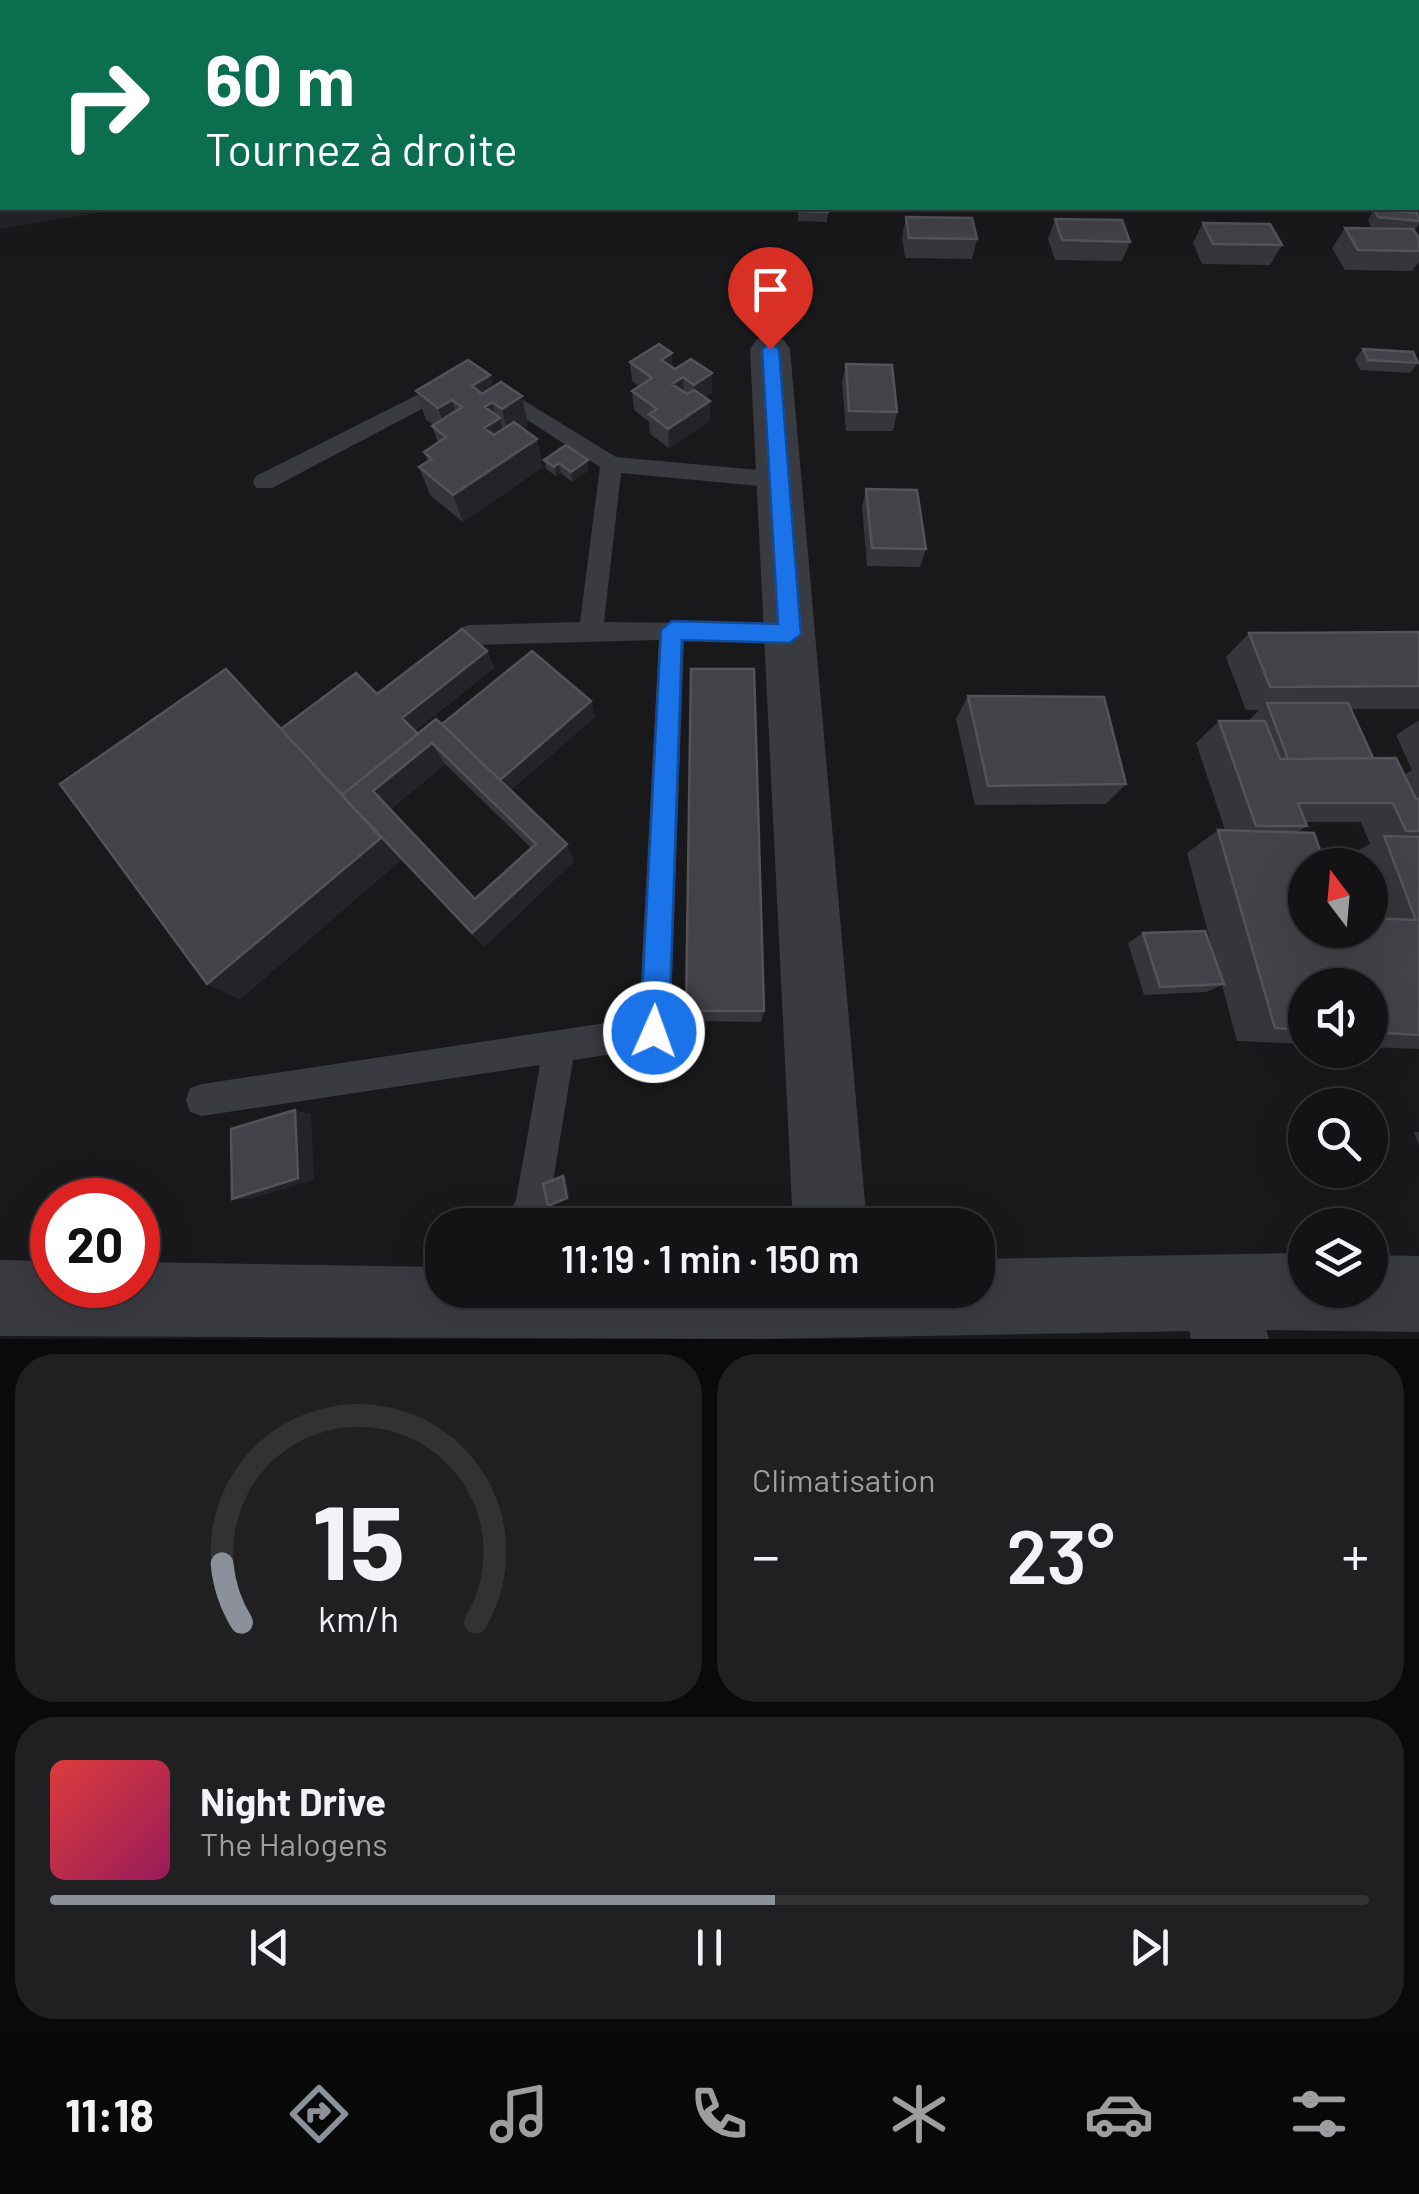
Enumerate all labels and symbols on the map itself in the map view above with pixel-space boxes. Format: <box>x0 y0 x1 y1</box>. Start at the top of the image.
pin <box>728 247 813 350</box>
north arrow <box>1288 848 1388 948</box>
position arrow <box>602 980 706 1084</box>
speed limit sign: 20 <box>30 1178 160 1308</box>

